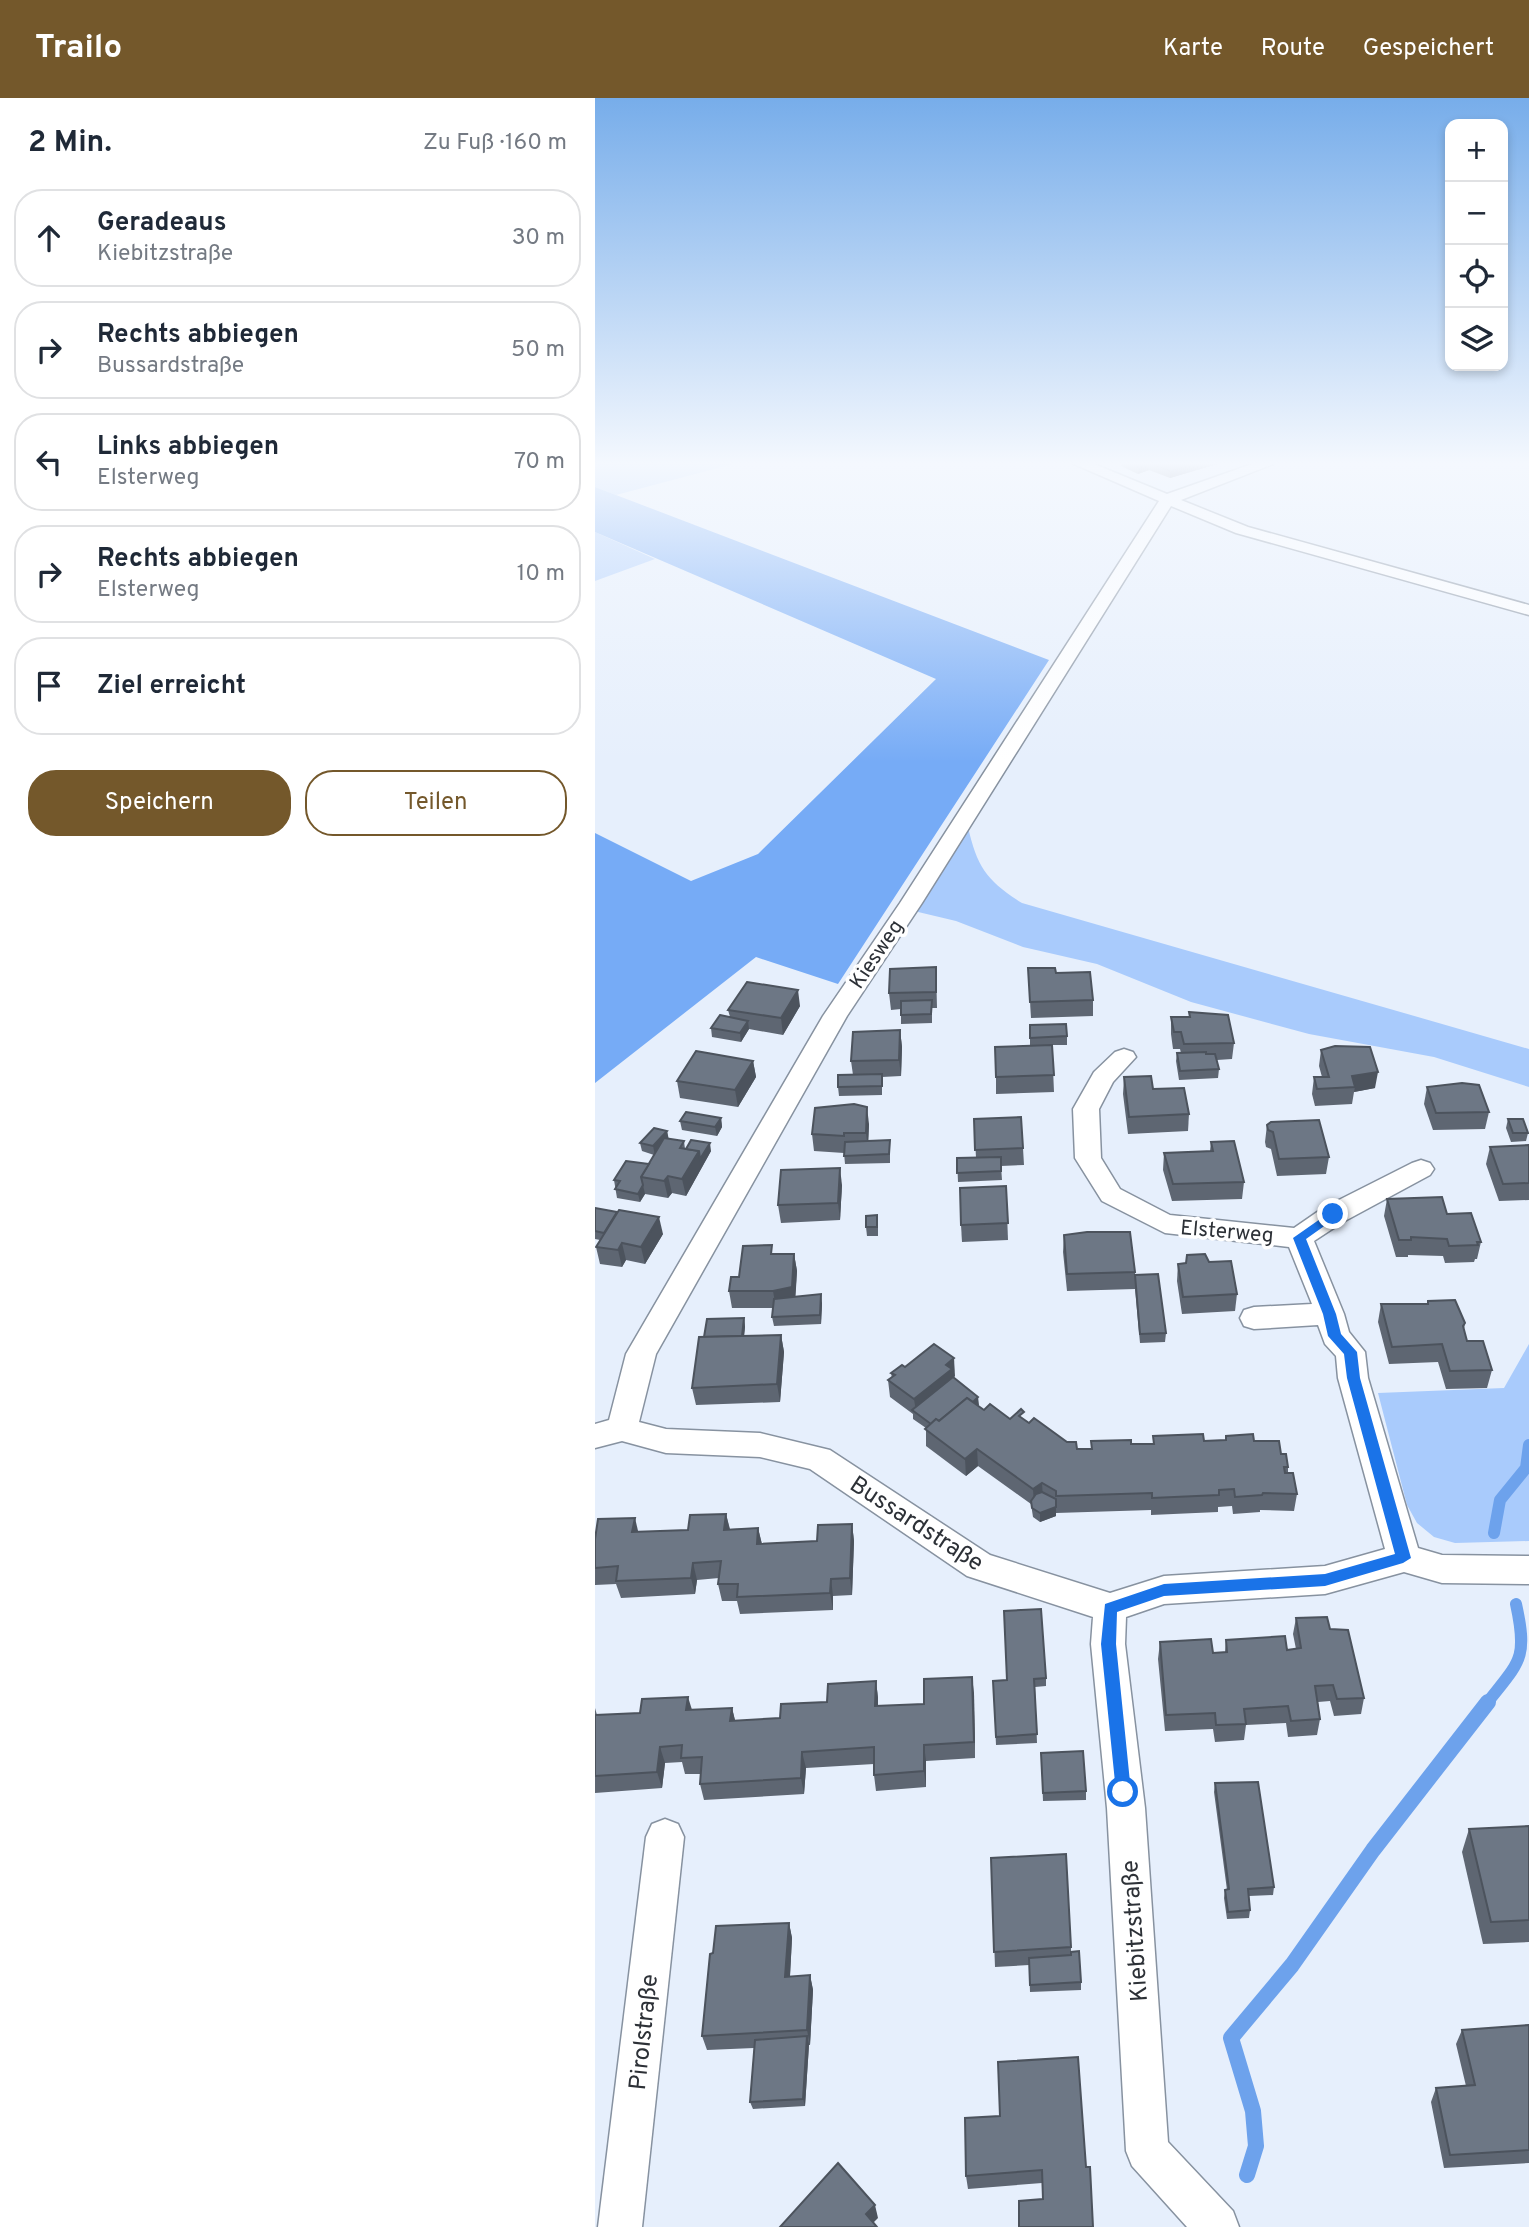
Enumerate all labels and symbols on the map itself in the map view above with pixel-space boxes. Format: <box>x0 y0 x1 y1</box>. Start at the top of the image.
street label: Kiesweg <box>844 915 910 995</box>
route end <box>1317 1198 1348 1229</box>
street label: Elsterweg <box>1179 1215 1275 1250</box>
street label: Bussardstraße <box>843 1470 988 1579</box>
route start <box>1107 1776 1138 1807</box>
street label: Kiebitzstraße <box>1116 1859 1156 2003</box>
street label: Pirolstraße <box>624 1973 666 2092</box>

